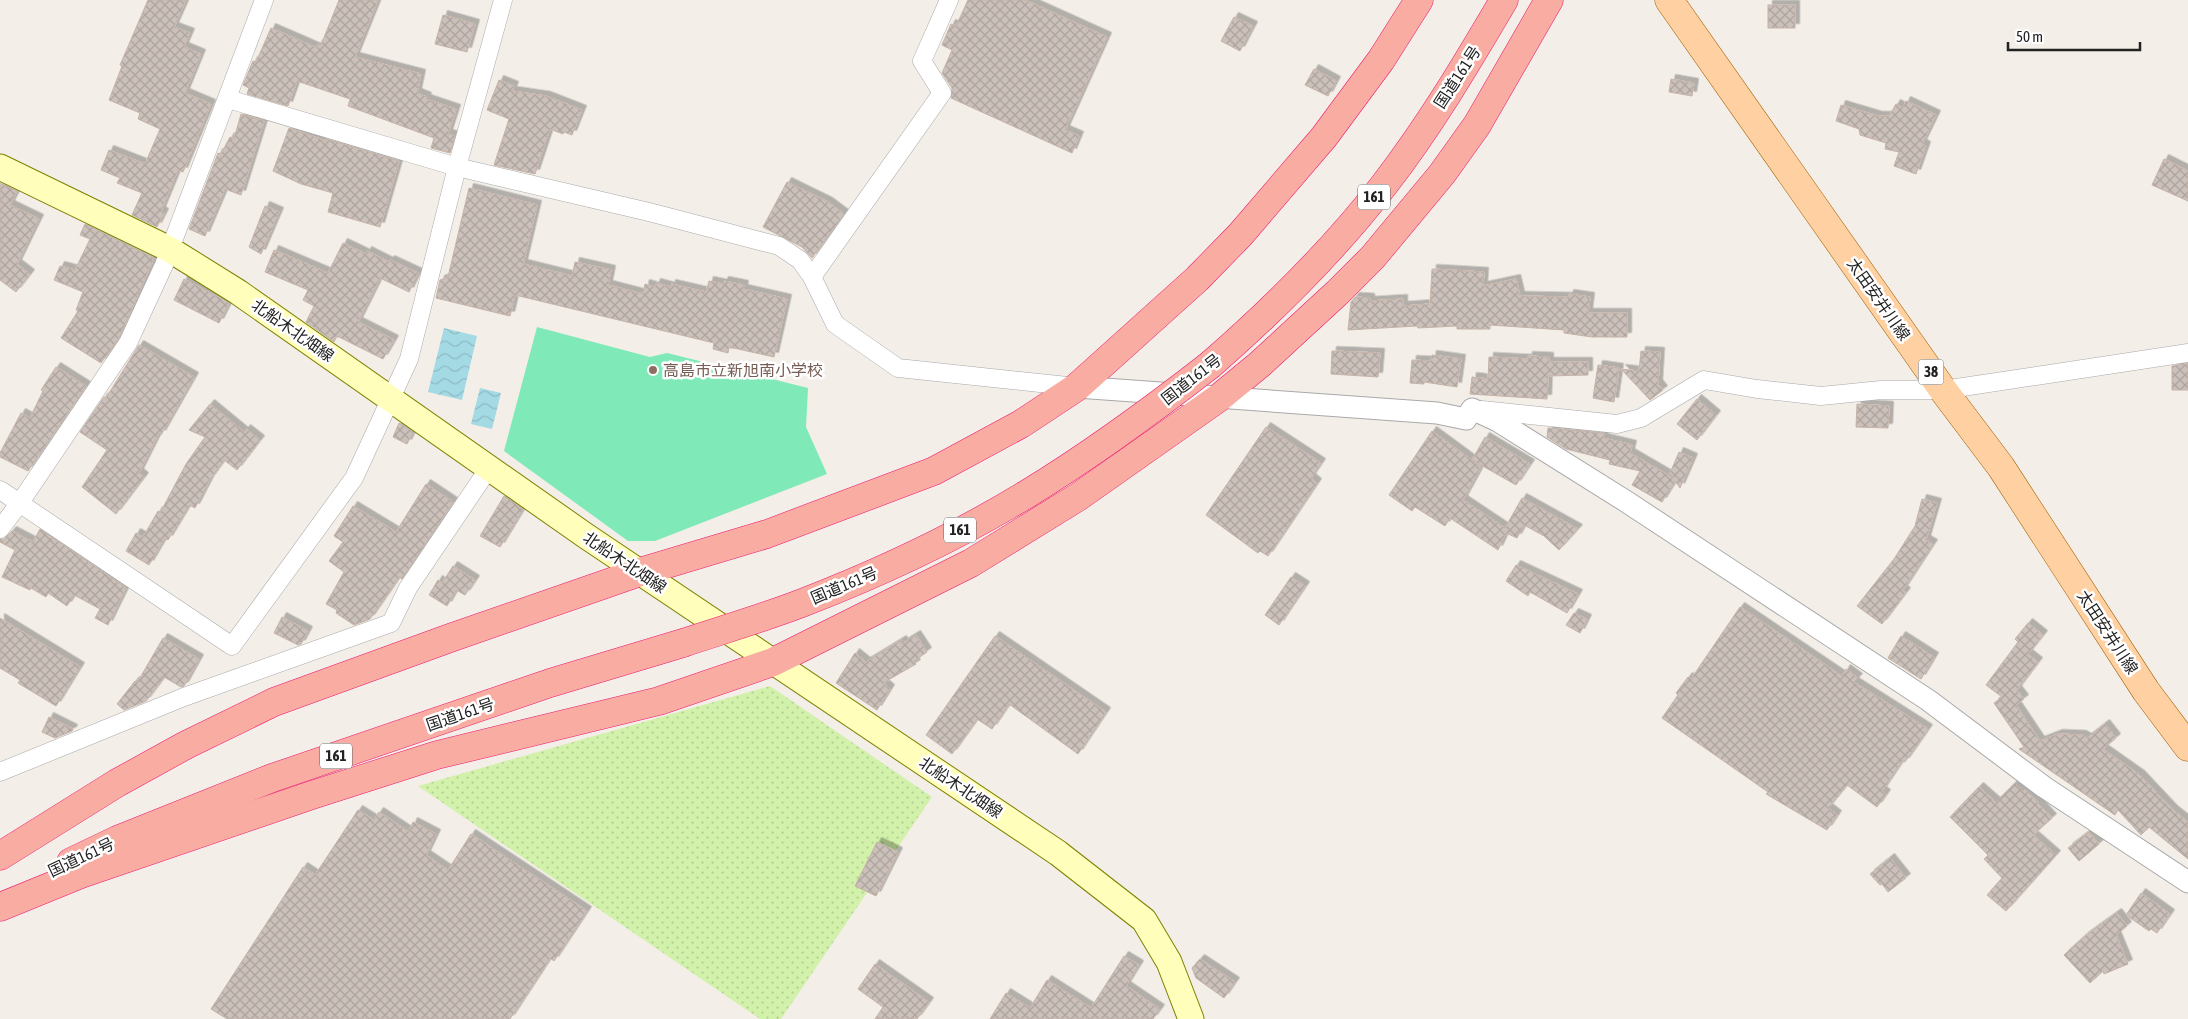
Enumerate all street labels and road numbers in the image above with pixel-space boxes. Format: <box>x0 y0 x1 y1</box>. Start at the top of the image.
street label: 国道161号 <box>1430 43 1484 111</box>
road number: 161 <box>1358 184 1390 210</box>
street label: 太田安井川線 <box>1844 255 1914 343</box>
street label: 北船木北畑線 <box>249 295 337 365</box>
street label: 国道161号 <box>1158 350 1224 408</box>
road number: 38 <box>1918 360 1944 384</box>
road number: 161 <box>944 518 976 542</box>
street label: 北船木北畑線 <box>580 528 670 596</box>
street label: 国道161号 <box>808 563 880 607</box>
street label: 太田安井川線 <box>2074 587 2142 677</box>
street label: 国道161号 <box>424 694 496 734</box>
road number: 161 <box>320 744 352 768</box>
street label: 北船木北畑線 <box>916 753 1006 821</box>
street label: 国道161号 <box>45 834 117 880</box>

